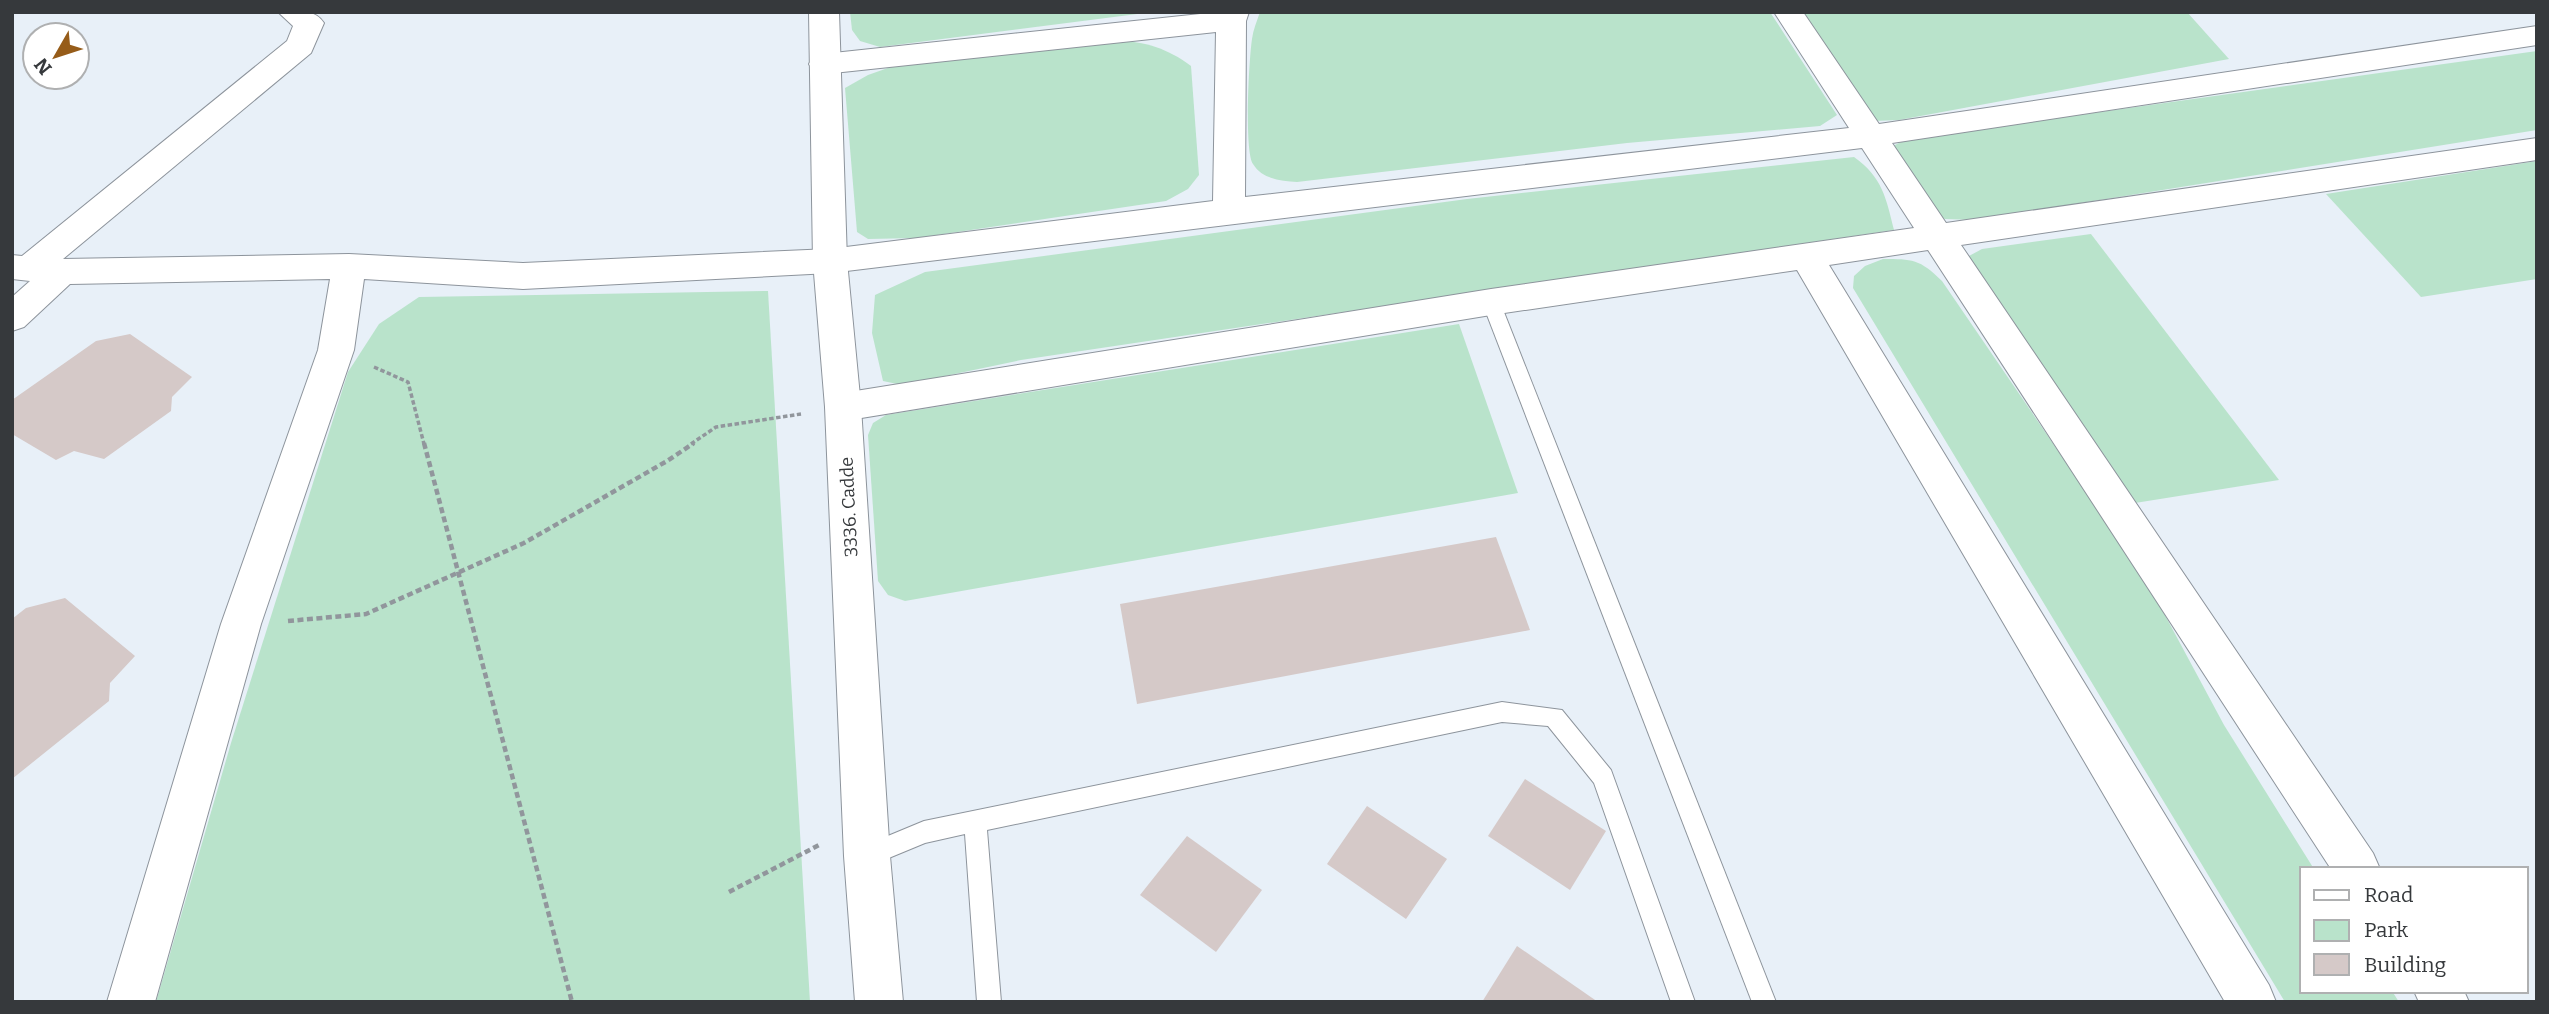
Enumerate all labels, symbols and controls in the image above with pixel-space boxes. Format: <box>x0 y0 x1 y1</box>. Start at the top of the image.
north arrow <box>21 21 91 91</box>
text: N <box>29 53 57 79</box>
street label: 3336. Cadde <box>835 456 863 558</box>
legend <box>2300 867 2528 993</box>
text: Road <box>2364 882 2413 908</box>
text: Park <box>2364 917 2408 943</box>
text: Building <box>2364 952 2447 978</box>

